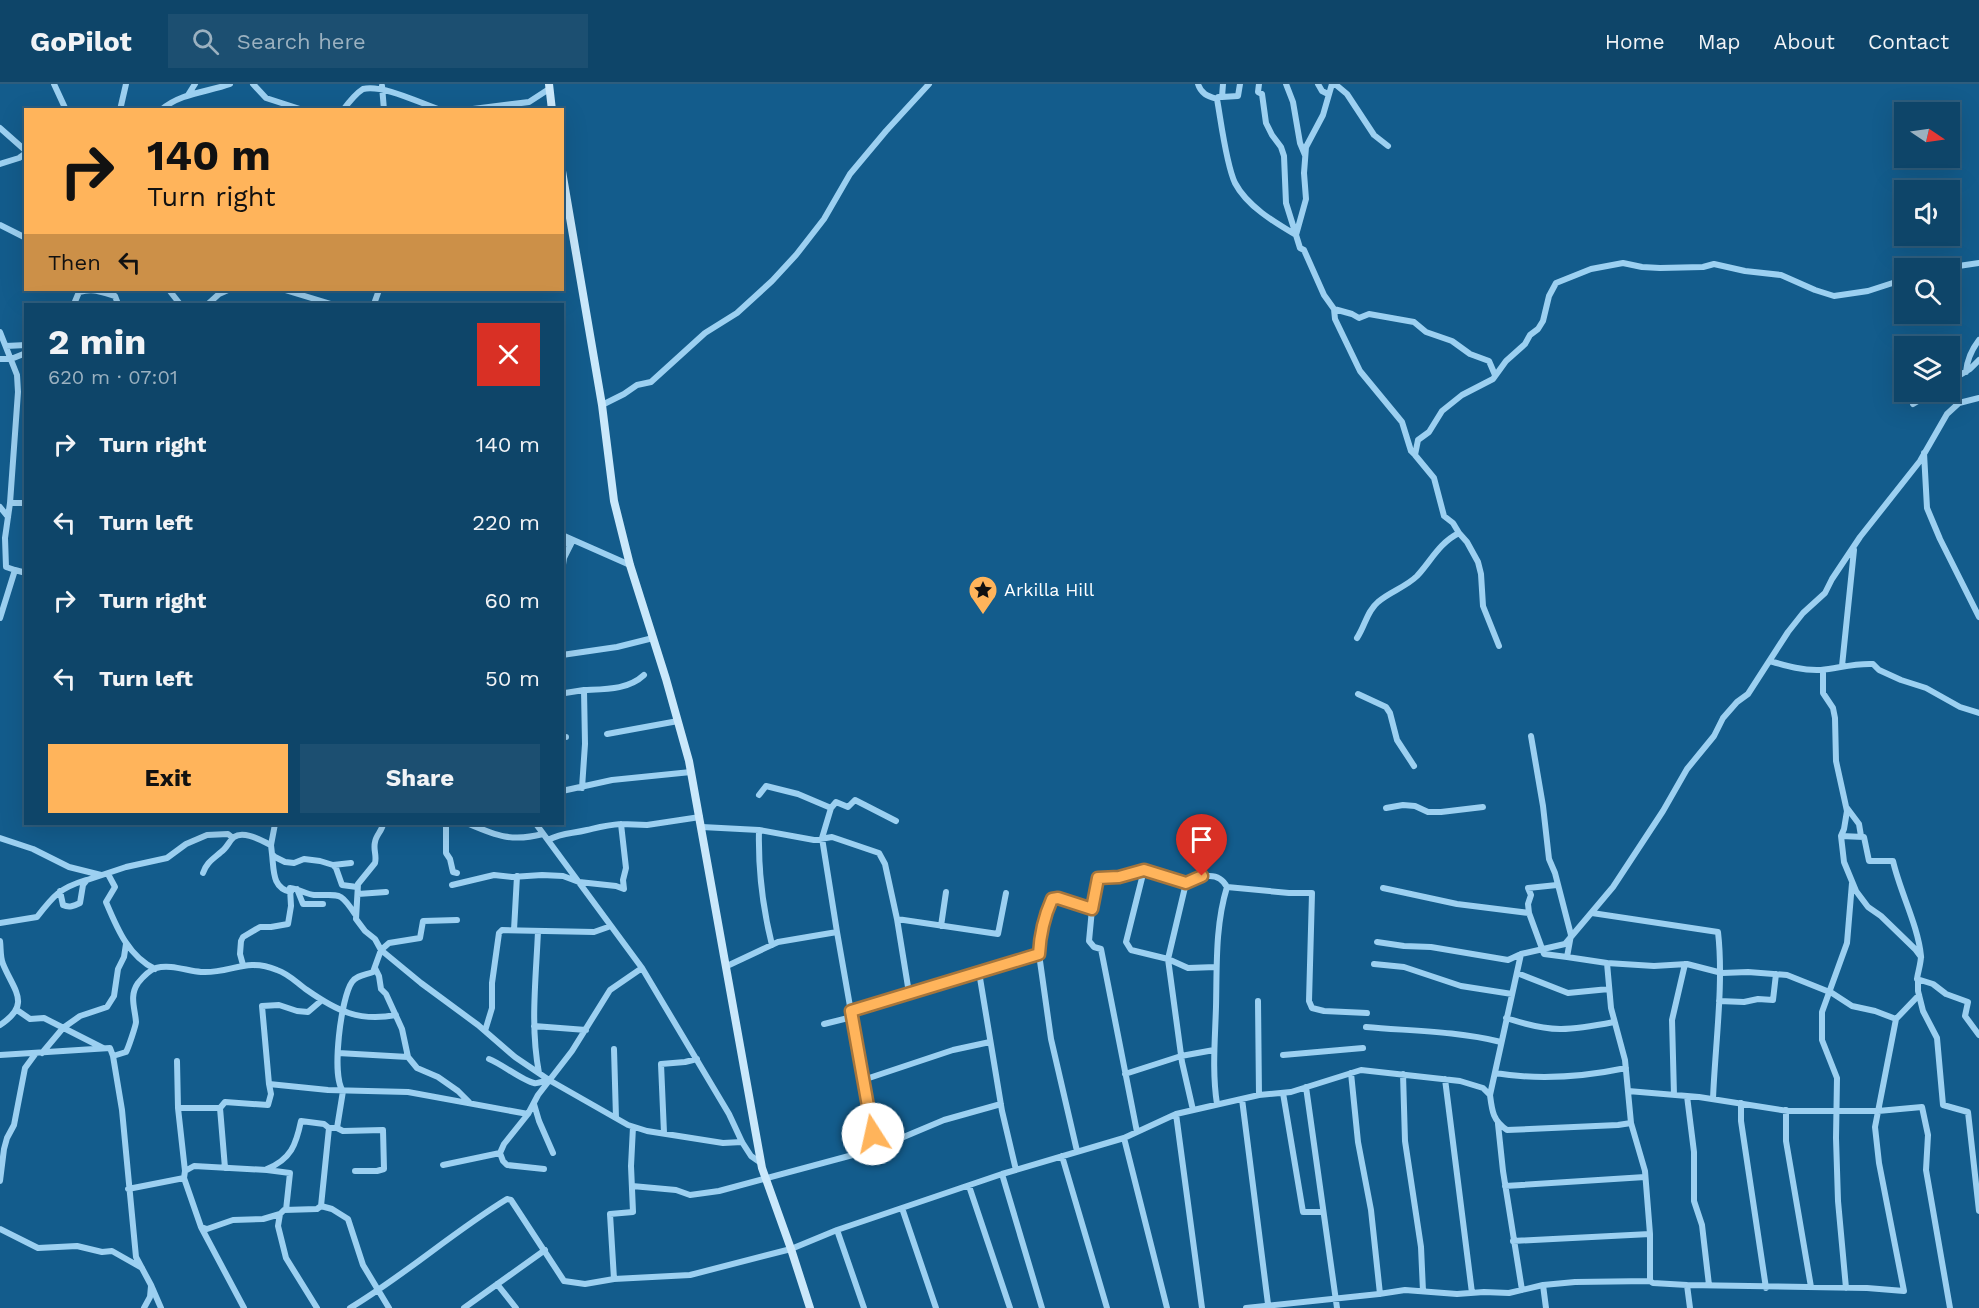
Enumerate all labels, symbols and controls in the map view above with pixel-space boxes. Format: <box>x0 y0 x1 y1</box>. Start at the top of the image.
search box <box>168 14 588 68</box>
text: GoPilot <box>30 25 132 58</box>
icon: search <box>189 25 222 58</box>
text: Search here <box>237 29 366 54</box>
text: Home <box>1605 29 1665 54</box>
text: Map <box>1698 29 1741 54</box>
text: About <box>1774 29 1835 54</box>
text: Contact <box>1868 29 1949 54</box>
north arrow <box>1894 102 1960 168</box>
map controls <box>1894 102 1960 402</box>
text: 140 m <box>147 131 271 180</box>
icon: right <box>48 132 126 210</box>
button: sound <box>1894 180 1960 246</box>
text: Turn right <box>147 181 276 213</box>
icon: left <box>113 246 146 279</box>
text: Then <box>48 250 101 275</box>
button: search <box>1894 258 1960 324</box>
text: 2 min <box>48 321 146 363</box>
button: close <box>477 323 540 386</box>
button: layers <box>1894 336 1960 402</box>
text: 620 m · 07:01 <box>48 365 178 389</box>
icon: right <box>48 428 81 461</box>
text: Turn right <box>99 432 206 457</box>
text: 140 m <box>476 432 540 457</box>
icon: left <box>48 506 81 539</box>
text: Turn left <box>99 510 193 535</box>
text: 220 m <box>472 510 540 535</box>
place icon: Arkilla Hill <box>967 574 999 616</box>
place label: Arkilla Hill <box>1004 579 1095 600</box>
icon: right <box>48 584 81 617</box>
text: Turn right <box>99 588 206 613</box>
text: 60 m <box>484 588 540 613</box>
icon: left <box>48 662 81 695</box>
text: Turn left <box>99 666 193 691</box>
text: 50 m <box>485 666 540 691</box>
button: Exit <box>48 744 288 813</box>
button: Share <box>300 744 540 813</box>
pin <box>1176 814 1227 876</box>
icon: arrive <box>1185 823 1218 856</box>
position arrow <box>841 1102 905 1166</box>

